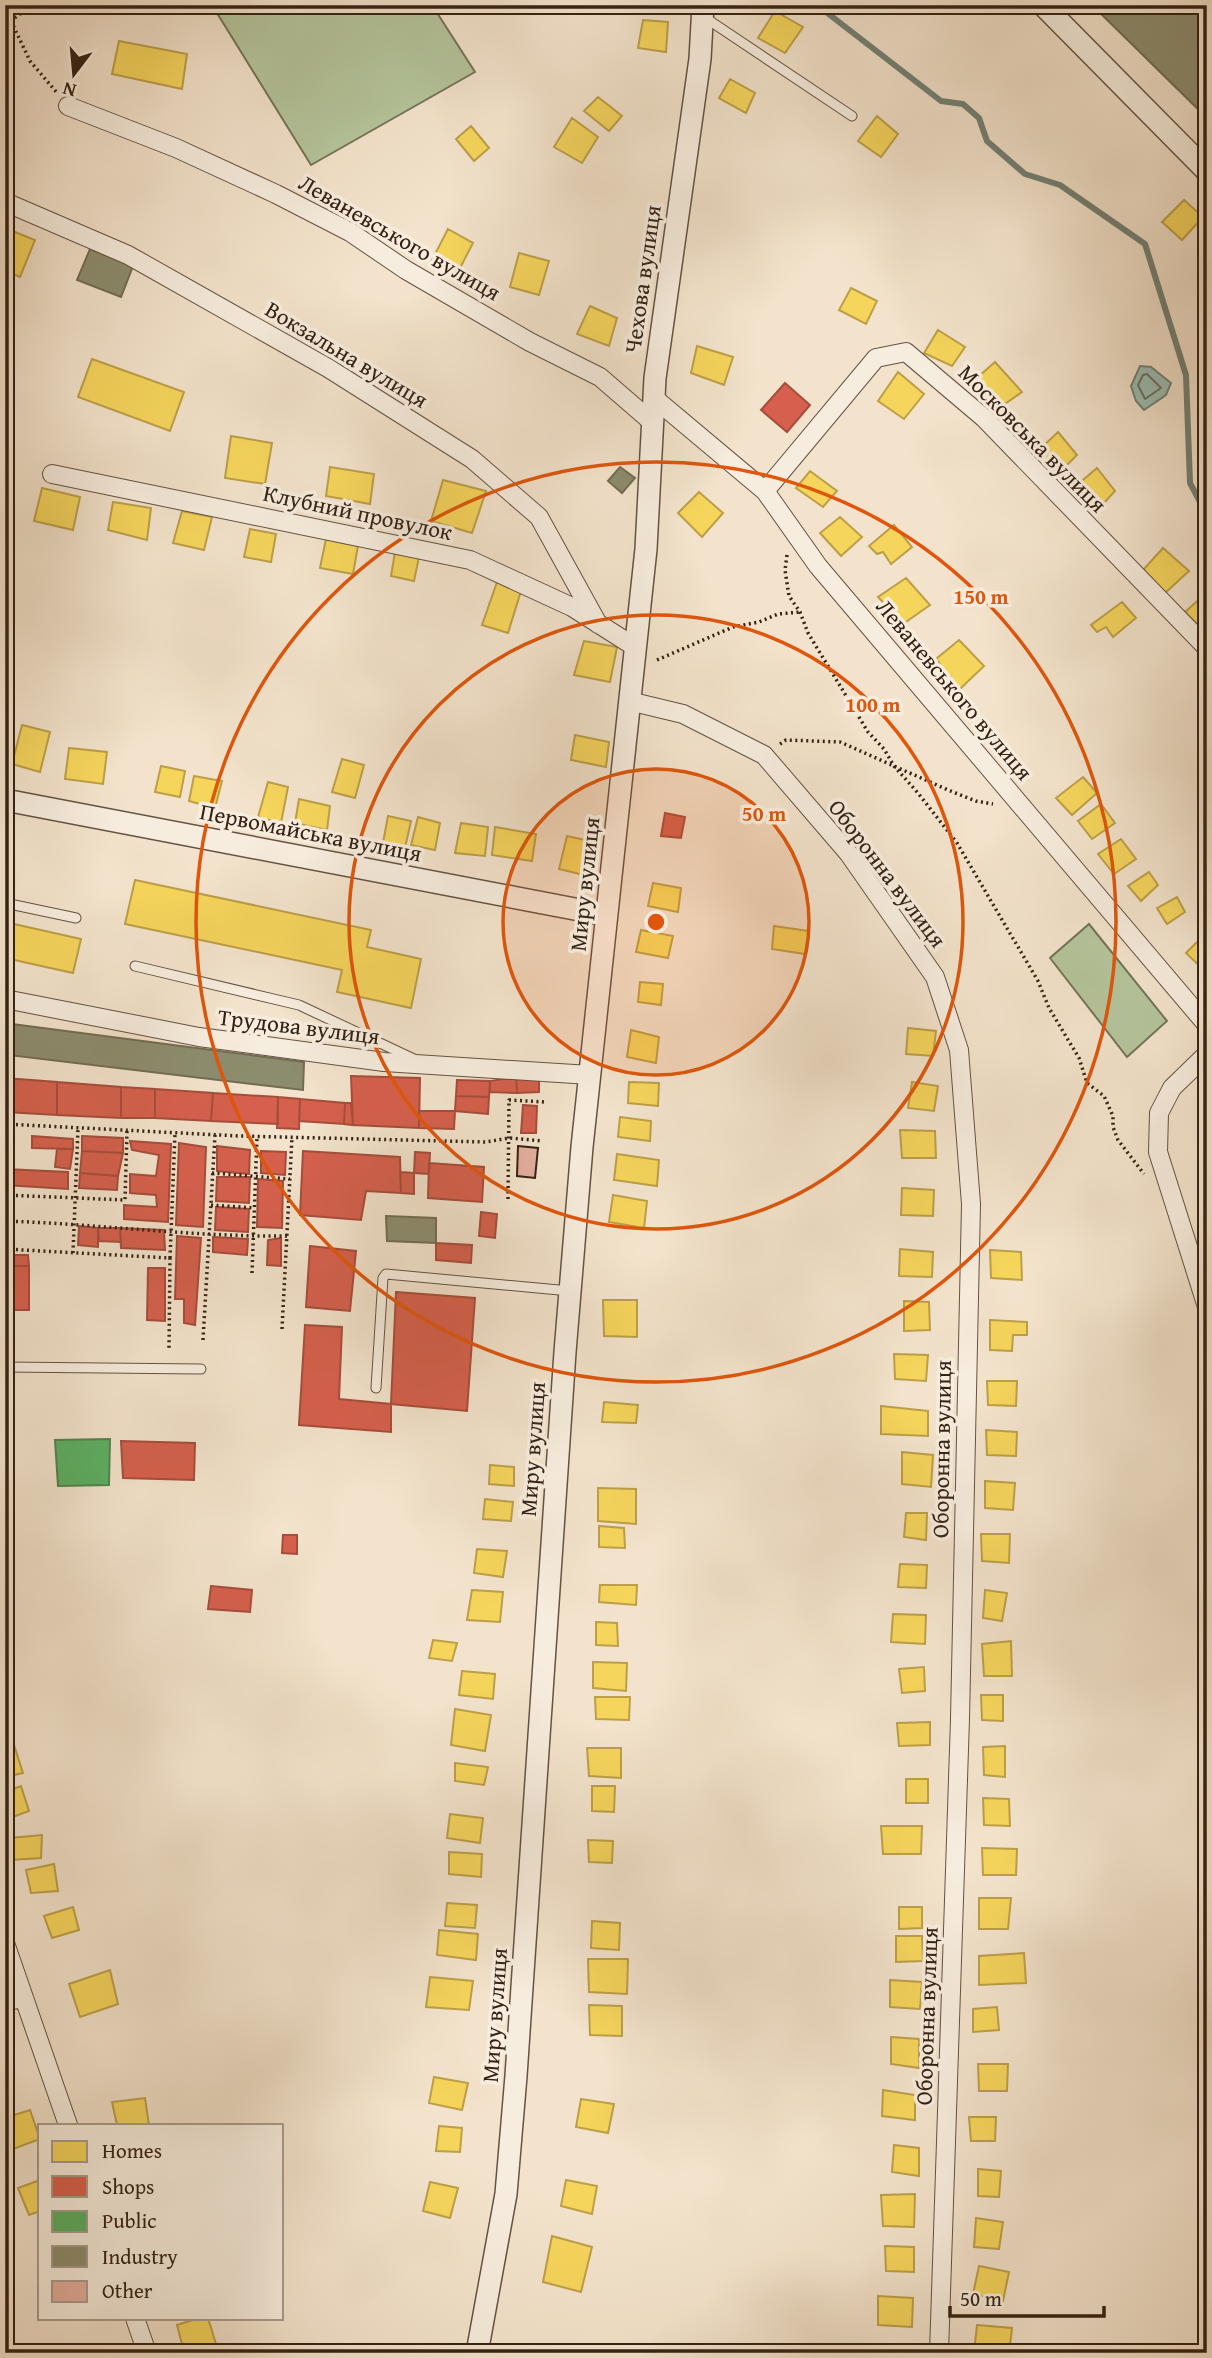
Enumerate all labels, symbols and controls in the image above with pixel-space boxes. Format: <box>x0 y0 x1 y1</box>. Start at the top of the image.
north arrow <box>38 38 108 108</box>
text: N <box>59 75 79 106</box>
street label: Леваневського вулиця <box>293 166 507 309</box>
street label: Чехова вулиця <box>615 202 669 355</box>
street label: Вокзальна вулиця <box>259 292 435 416</box>
street label: Московська вулиця <box>951 356 1115 520</box>
street label: Клубний провулок <box>260 476 456 548</box>
text: 150 m <box>953 581 1009 612</box>
street label: Леваневського вулиця <box>869 591 1041 787</box>
text: 100 m <box>845 689 901 720</box>
street label: Оборонна вулиця <box>821 792 955 954</box>
street label: Первомайська вулиця <box>197 794 425 870</box>
text: 50 m <box>742 798 786 829</box>
street label: Миру вулиця <box>561 815 607 953</box>
centre of rings <box>644 910 668 934</box>
street label: Трудова вулиця <box>216 1000 382 1052</box>
street label: Оборонна вулиця <box>923 1359 959 1538</box>
street label: Миру вулиця <box>511 1380 553 1517</box>
street label: Оборонна вулиця <box>906 1926 946 2106</box>
street label: Миру вулиця <box>473 1946 515 2083</box>
legend <box>38 2124 284 2320</box>
text: Homes <box>102 2135 162 2166</box>
text: Shops <box>102 2171 154 2202</box>
text: Public <box>102 2205 157 2236</box>
text: Industry <box>102 2241 178 2272</box>
scale bar <box>950 2274 1104 2318</box>
text: Other <box>102 2275 153 2306</box>
text: 50 m <box>960 2283 1002 2314</box>

